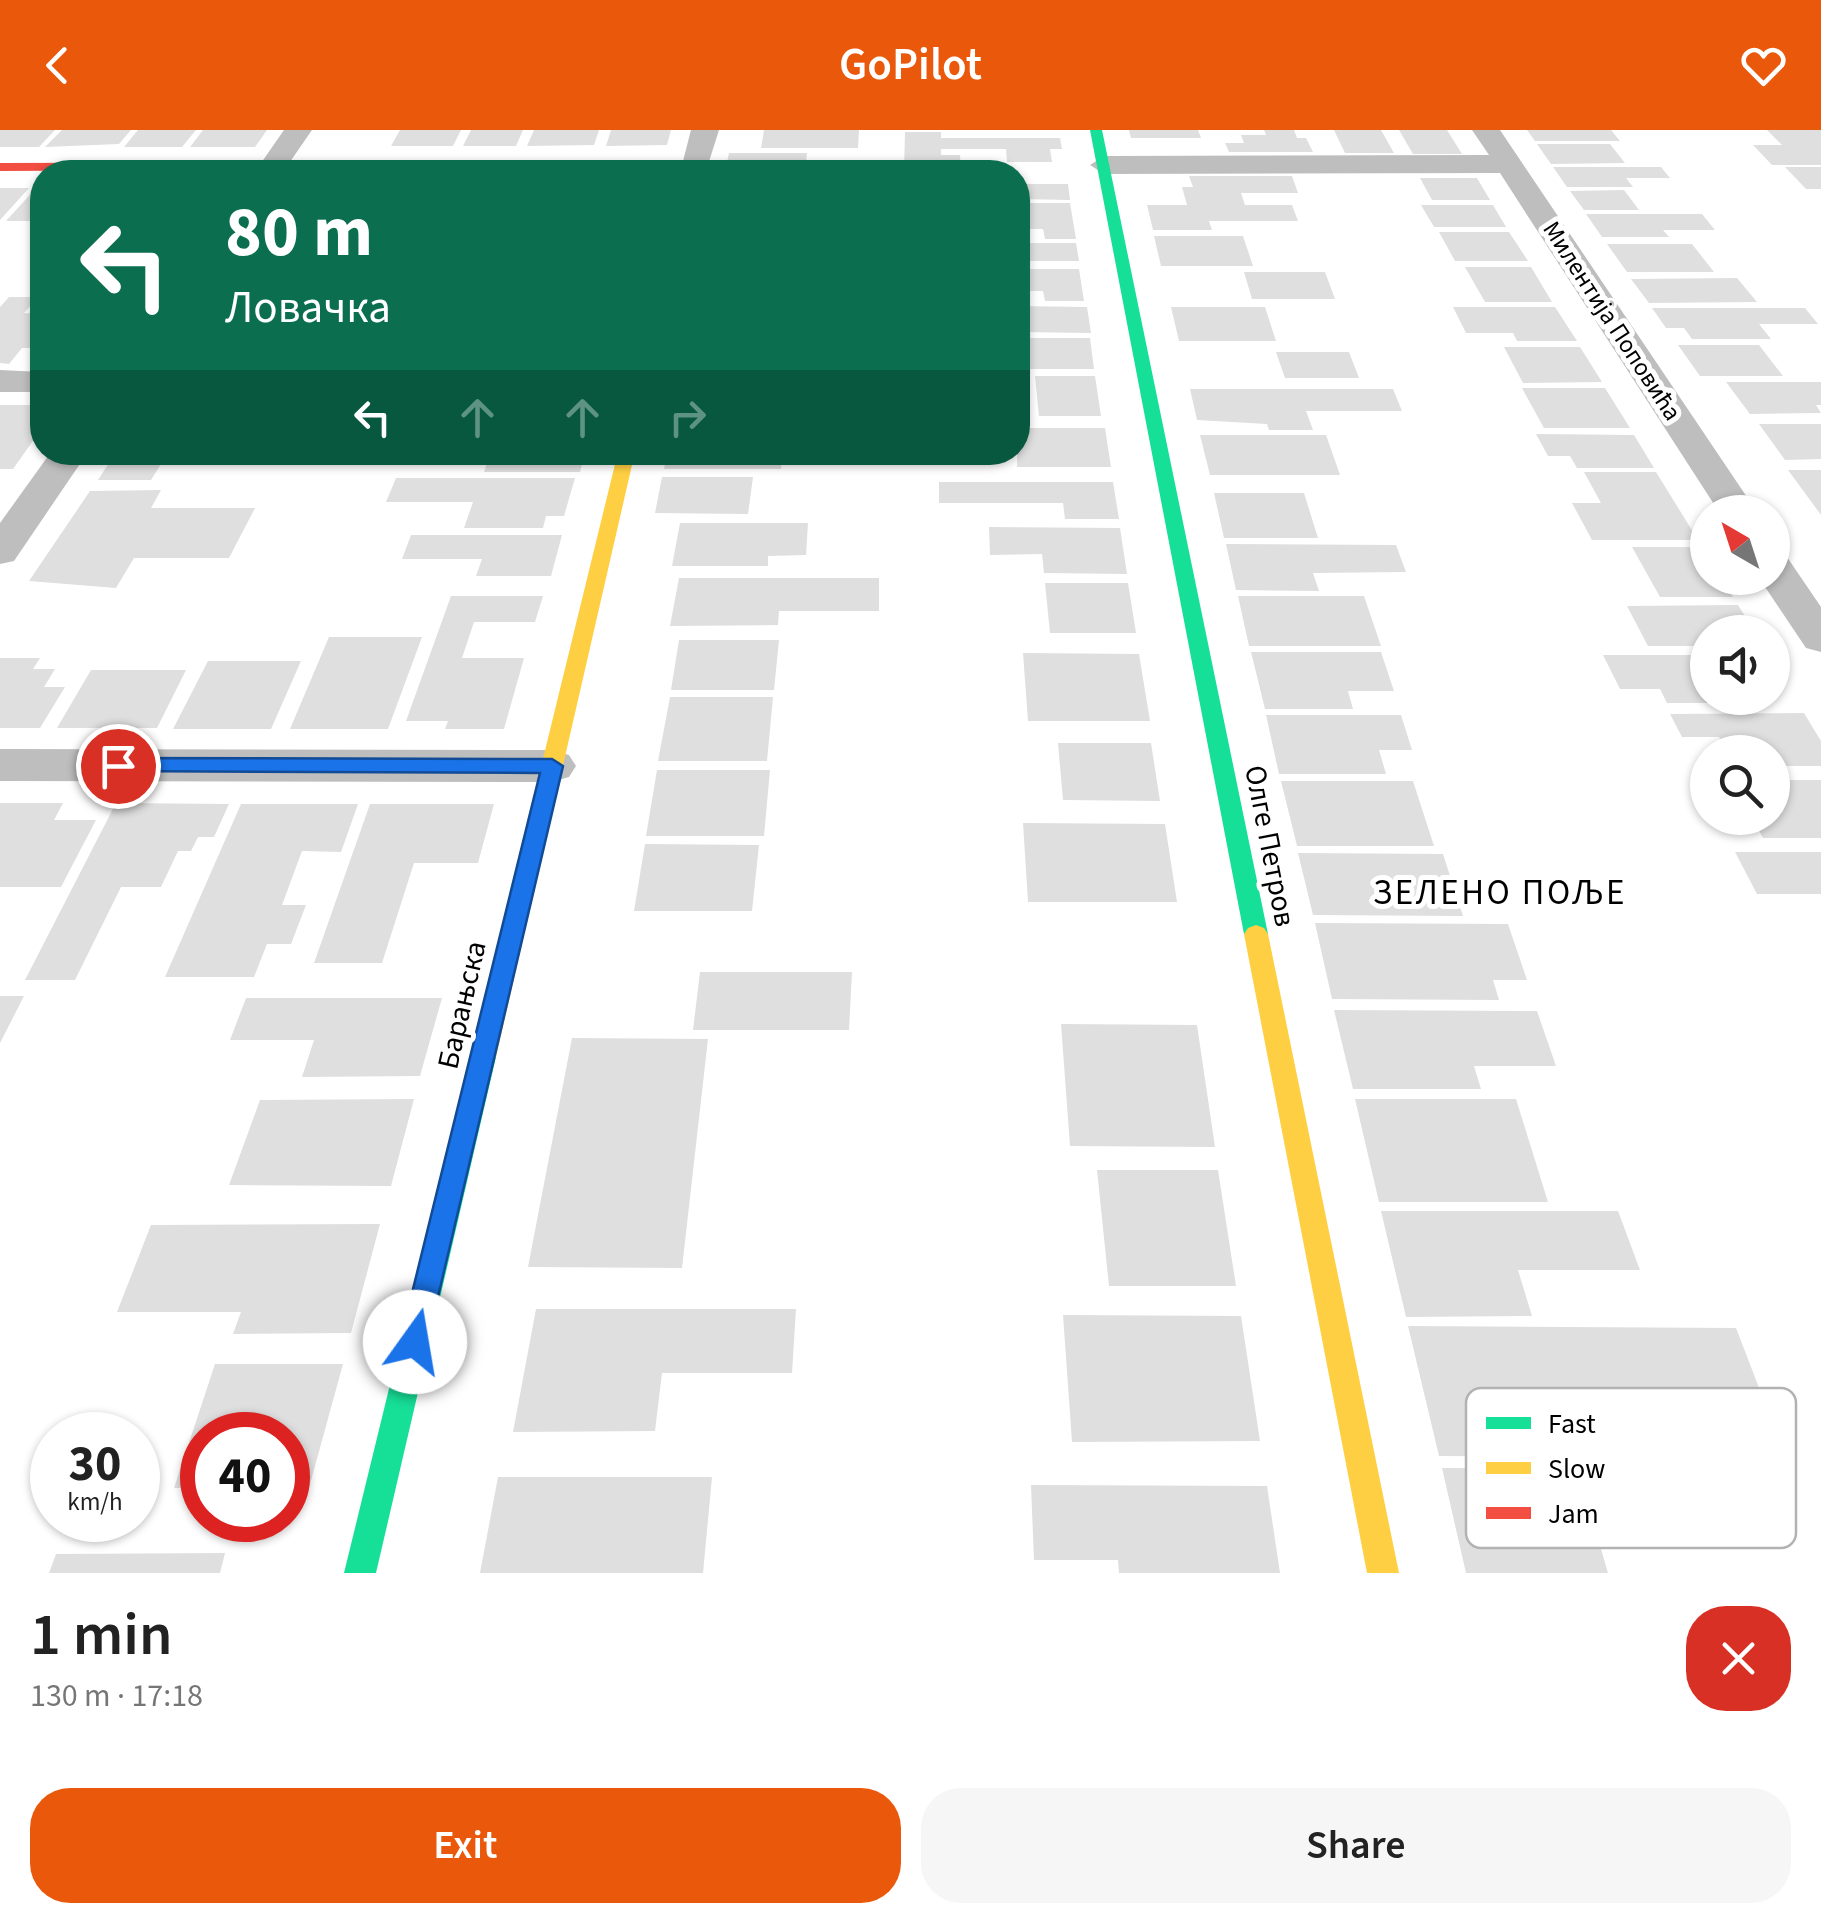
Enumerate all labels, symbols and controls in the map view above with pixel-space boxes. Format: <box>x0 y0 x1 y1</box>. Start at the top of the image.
text: GoPilot <box>839 33 982 97</box>
icon: back <box>30 38 85 93</box>
icon: heart <box>1736 38 1791 93</box>
text: 80 m <box>225 183 373 283</box>
icon: left <box>60 200 190 330</box>
street label: Милентија Поповића <box>1534 214 1690 428</box>
text: Ловачка <box>225 276 391 340</box>
icon: left <box>345 390 400 445</box>
icon: ahead <box>450 390 505 445</box>
icon: ahead <box>555 390 610 445</box>
icon: right <box>660 390 715 445</box>
north arrow <box>1690 495 1790 595</box>
map controls <box>1690 495 1790 835</box>
button: sound <box>1690 615 1790 715</box>
pin <box>76 724 161 809</box>
button: search <box>1690 735 1790 835</box>
icon: arrive <box>91 739 146 794</box>
street label: Олге Петров <box>1233 762 1307 930</box>
district label: ЗЕЛЕНО ПОЉЕ <box>1373 868 1627 918</box>
street label: Барањска <box>426 937 498 1073</box>
position arrow <box>363 1290 467 1394</box>
legend <box>1466 1388 1796 1548</box>
text: Fast <box>1548 1404 1596 1444</box>
speed limit sign: 40 <box>180 1412 310 1542</box>
text: 30 <box>69 1429 121 1500</box>
text: Slow <box>1548 1449 1605 1489</box>
text: km/h <box>67 1484 123 1520</box>
text: Jam <box>1548 1494 1599 1534</box>
text: 1 min <box>30 1593 173 1678</box>
button: close <box>1686 1606 1791 1711</box>
text: 130 m · 17:18 <box>30 1673 203 1719</box>
button: Exit <box>30 1788 901 1903</box>
button: Share <box>921 1788 1791 1903</box>

